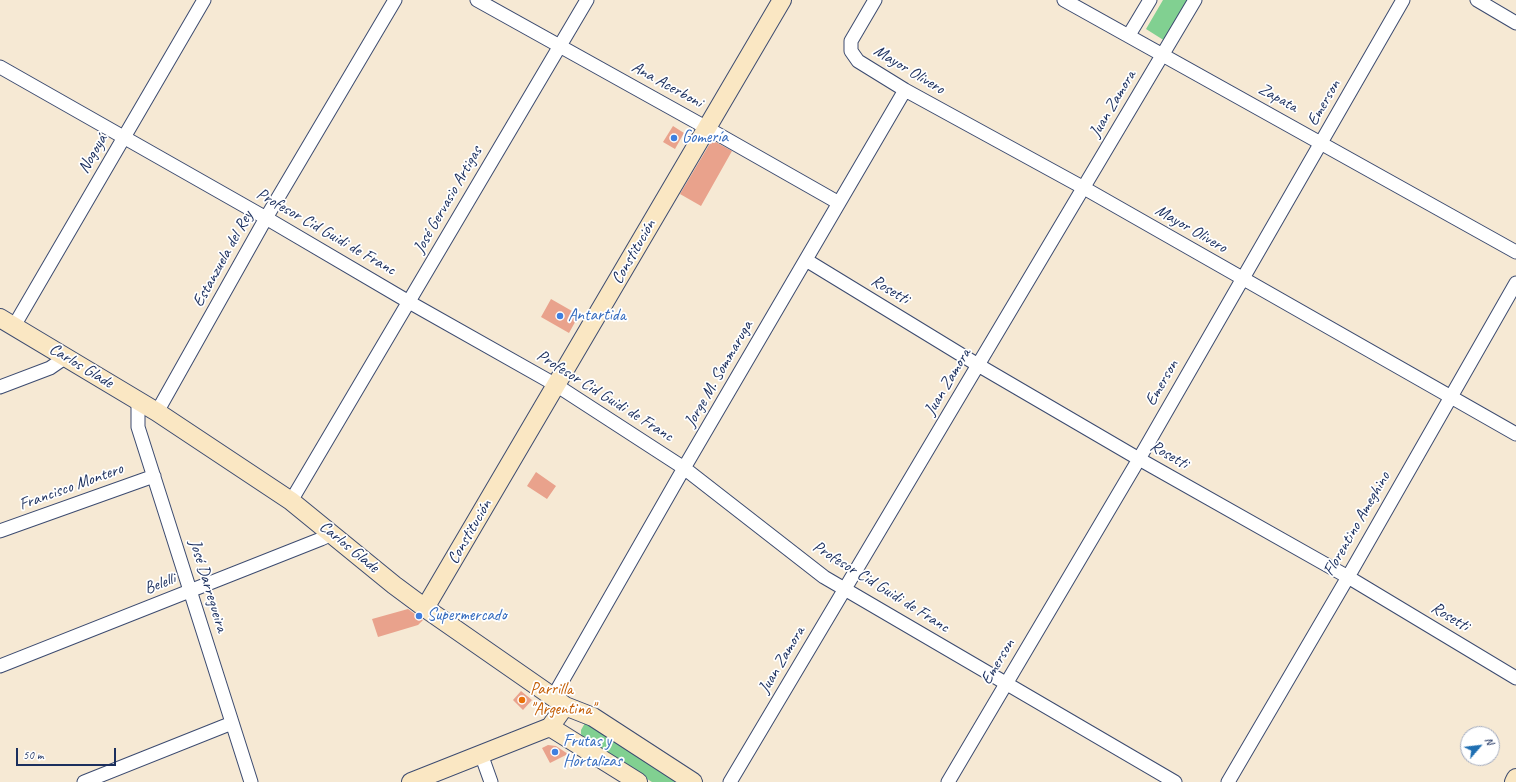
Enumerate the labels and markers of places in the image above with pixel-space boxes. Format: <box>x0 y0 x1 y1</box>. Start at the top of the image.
place label: Gomería <box>682 128 728 148</box>
marker: Gomería <box>669 133 679 143</box>
place label: Antartida <box>568 306 626 326</box>
marker: Antartida <box>555 311 565 321</box>
place label: Supermercado <box>427 606 507 626</box>
marker: Supermercado <box>414 611 424 621</box>
place label: Parrilla "Argentina" <box>530 680 595 720</box>
marker: Parrilla "Argentina" <box>517 695 527 705</box>
place label: Frutas y Hortalizas <box>563 732 622 772</box>
marker: Frutas y Hortalizas <box>550 747 560 757</box>

